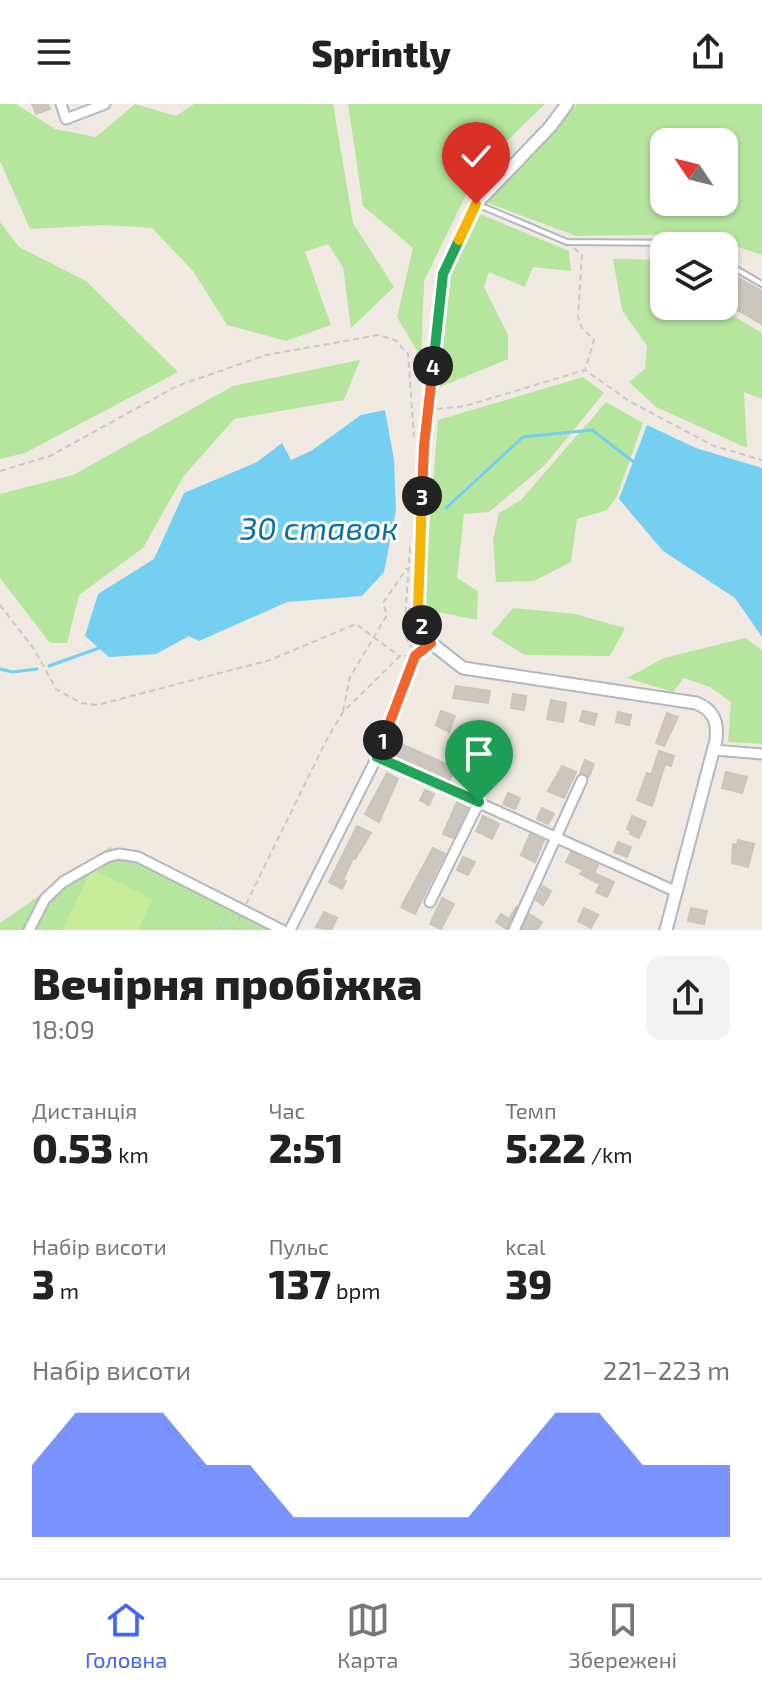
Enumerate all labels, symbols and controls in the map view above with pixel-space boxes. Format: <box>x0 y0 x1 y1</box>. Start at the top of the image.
icon: menu <box>32 30 76 74</box>
icon: share <box>686 30 730 74</box>
text: Sprintly <box>311 31 451 74</box>
pin <box>442 122 510 204</box>
north arrow <box>650 128 738 216</box>
map controls <box>650 128 738 320</box>
icon: check <box>454 134 498 178</box>
button: layers <box>650 232 738 320</box>
pin: 4 <box>413 346 453 386</box>
text: 4 <box>426 353 440 379</box>
pin: 3 <box>402 476 442 516</box>
text: 3 <box>416 483 428 509</box>
water label: 30 ставок <box>240 508 398 546</box>
pin: 2 <box>402 605 442 645</box>
text: 2 <box>416 612 428 638</box>
pin: 1 <box>363 720 403 760</box>
pin <box>445 720 513 802</box>
text: 1 <box>378 727 388 753</box>
icon: arrive <box>457 732 501 776</box>
text: Вечірня пробіжка <box>32 956 422 1009</box>
button: share <box>646 956 730 1040</box>
text: 18:09 <box>32 1013 95 1044</box>
text: Дистанція <box>32 1097 137 1123</box>
text: Час <box>269 1097 305 1123</box>
text: Темп <box>505 1097 557 1123</box>
text: 0.53 <box>32 1123 113 1171</box>
text: 2:51 <box>269 1123 344 1171</box>
text: 5:22 <box>505 1123 586 1171</box>
text: km <box>113 1141 149 1167</box>
text: /km <box>586 1141 633 1167</box>
text: Набір висоти <box>32 1233 167 1259</box>
text: Пульс <box>269 1233 329 1259</box>
text: kcal <box>505 1233 546 1259</box>
text: 3 <box>32 1259 55 1307</box>
text: 137 <box>269 1259 331 1307</box>
text: 39 <box>505 1259 552 1307</box>
text: m <box>55 1277 79 1303</box>
text: bpm <box>331 1277 381 1303</box>
text: Набір висоти <box>32 1354 191 1385</box>
text: 221–223 m <box>603 1354 730 1385</box>
tab: Головна <box>85 1598 167 1672</box>
tab: Карта <box>337 1598 398 1672</box>
tab: Збережені <box>568 1598 677 1672</box>

